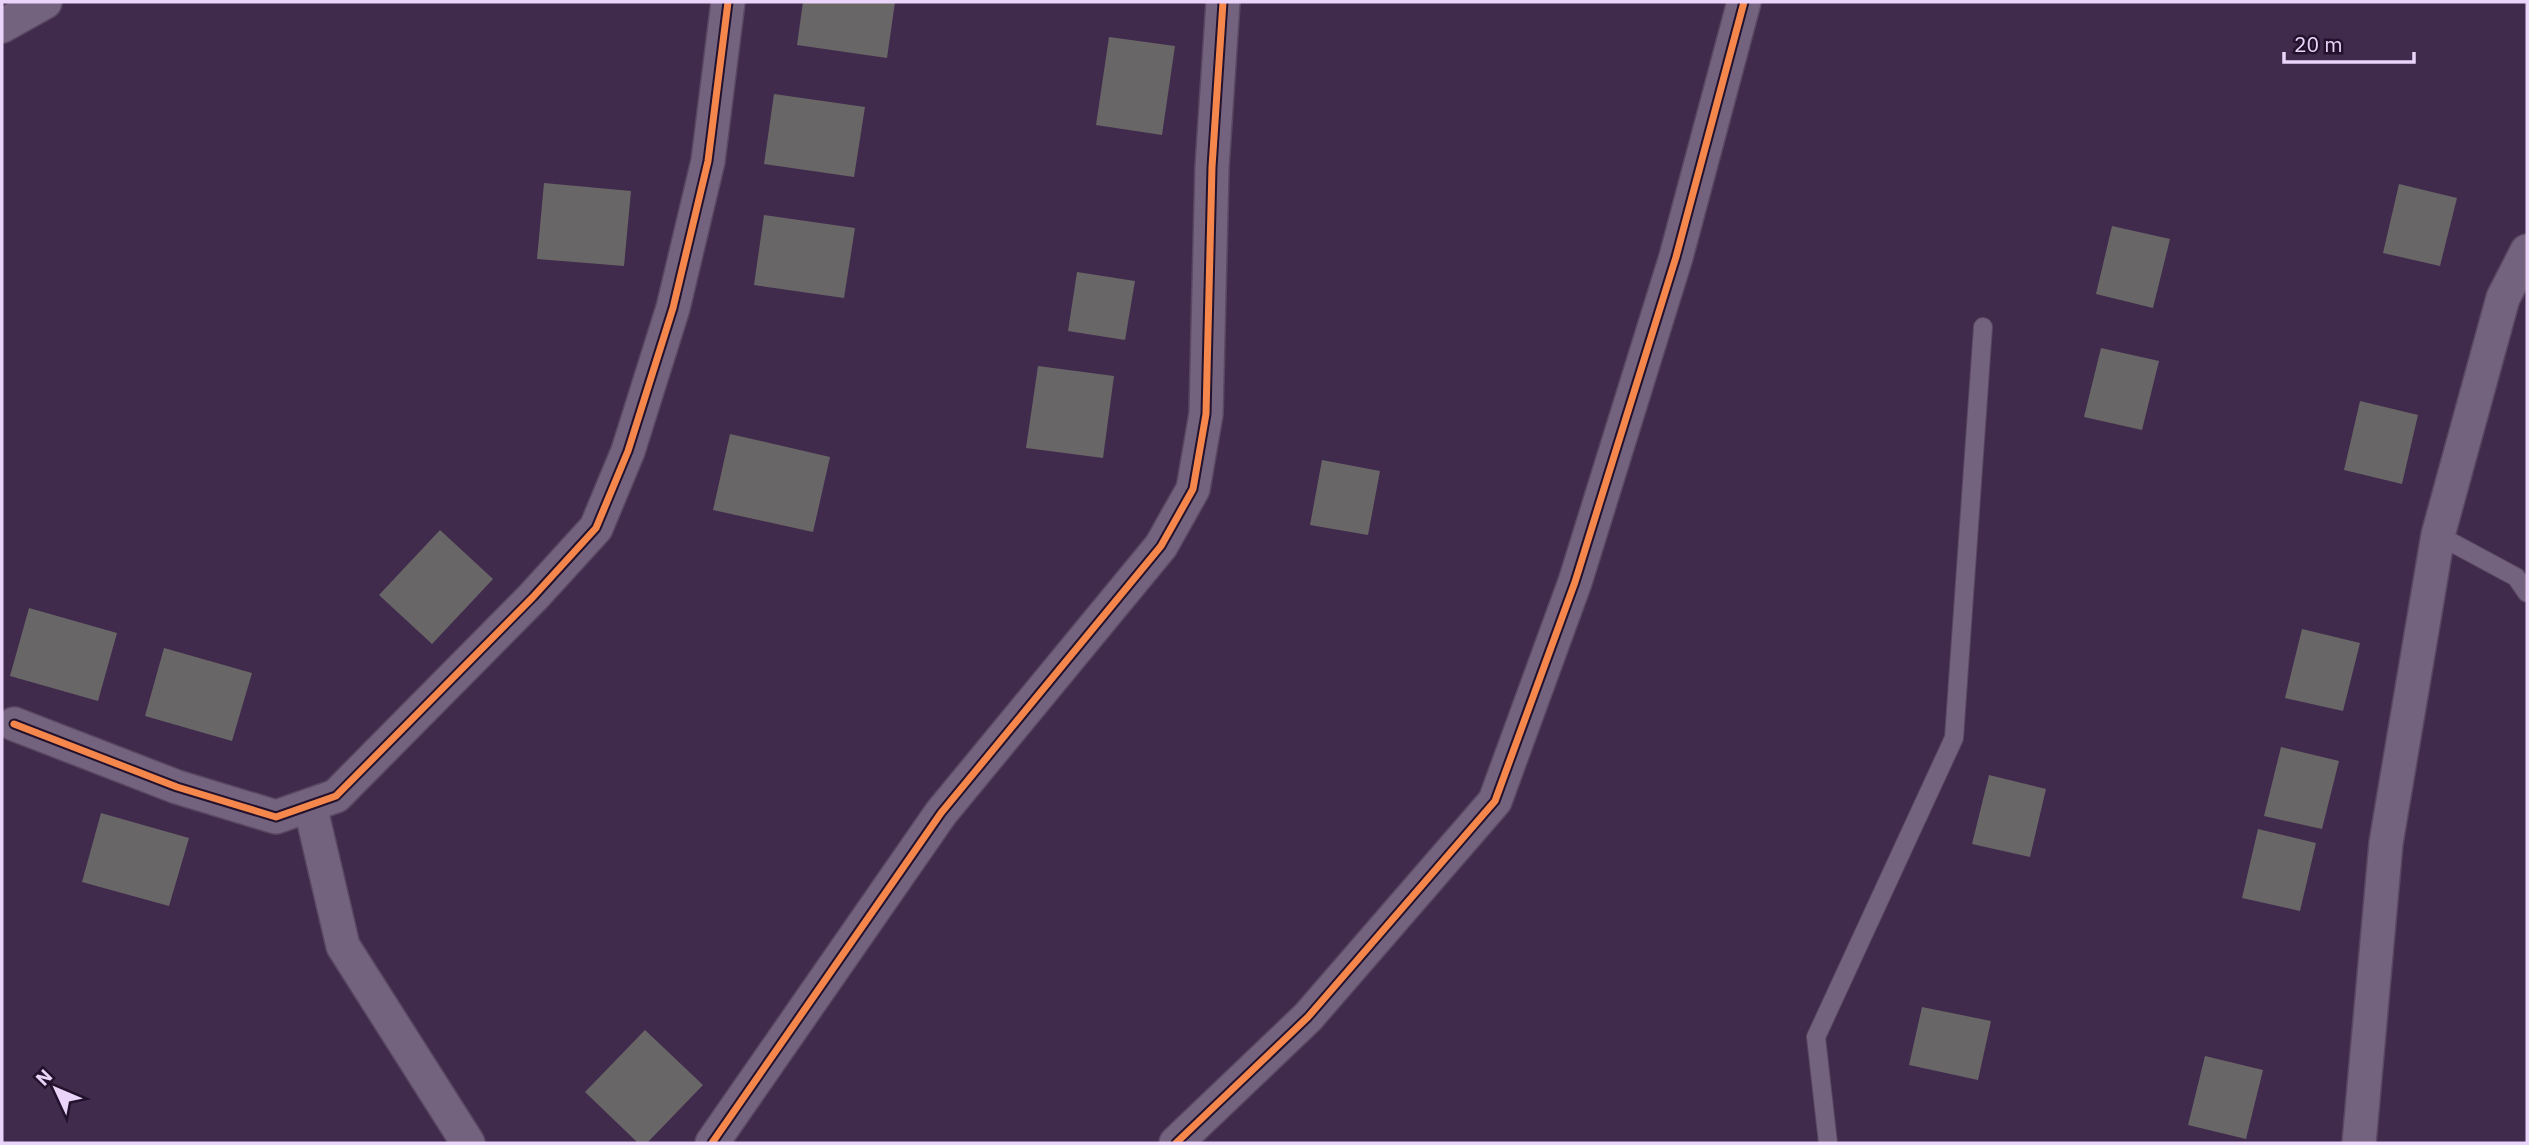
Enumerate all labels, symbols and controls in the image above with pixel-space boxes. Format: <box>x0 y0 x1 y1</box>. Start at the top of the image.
scale bar <box>2284 21 2414 65</box>
text: 20 m <box>2294 30 2343 58</box>
north arrow <box>21 1054 91 1124</box>
text: N <box>30 1064 57 1090</box>

